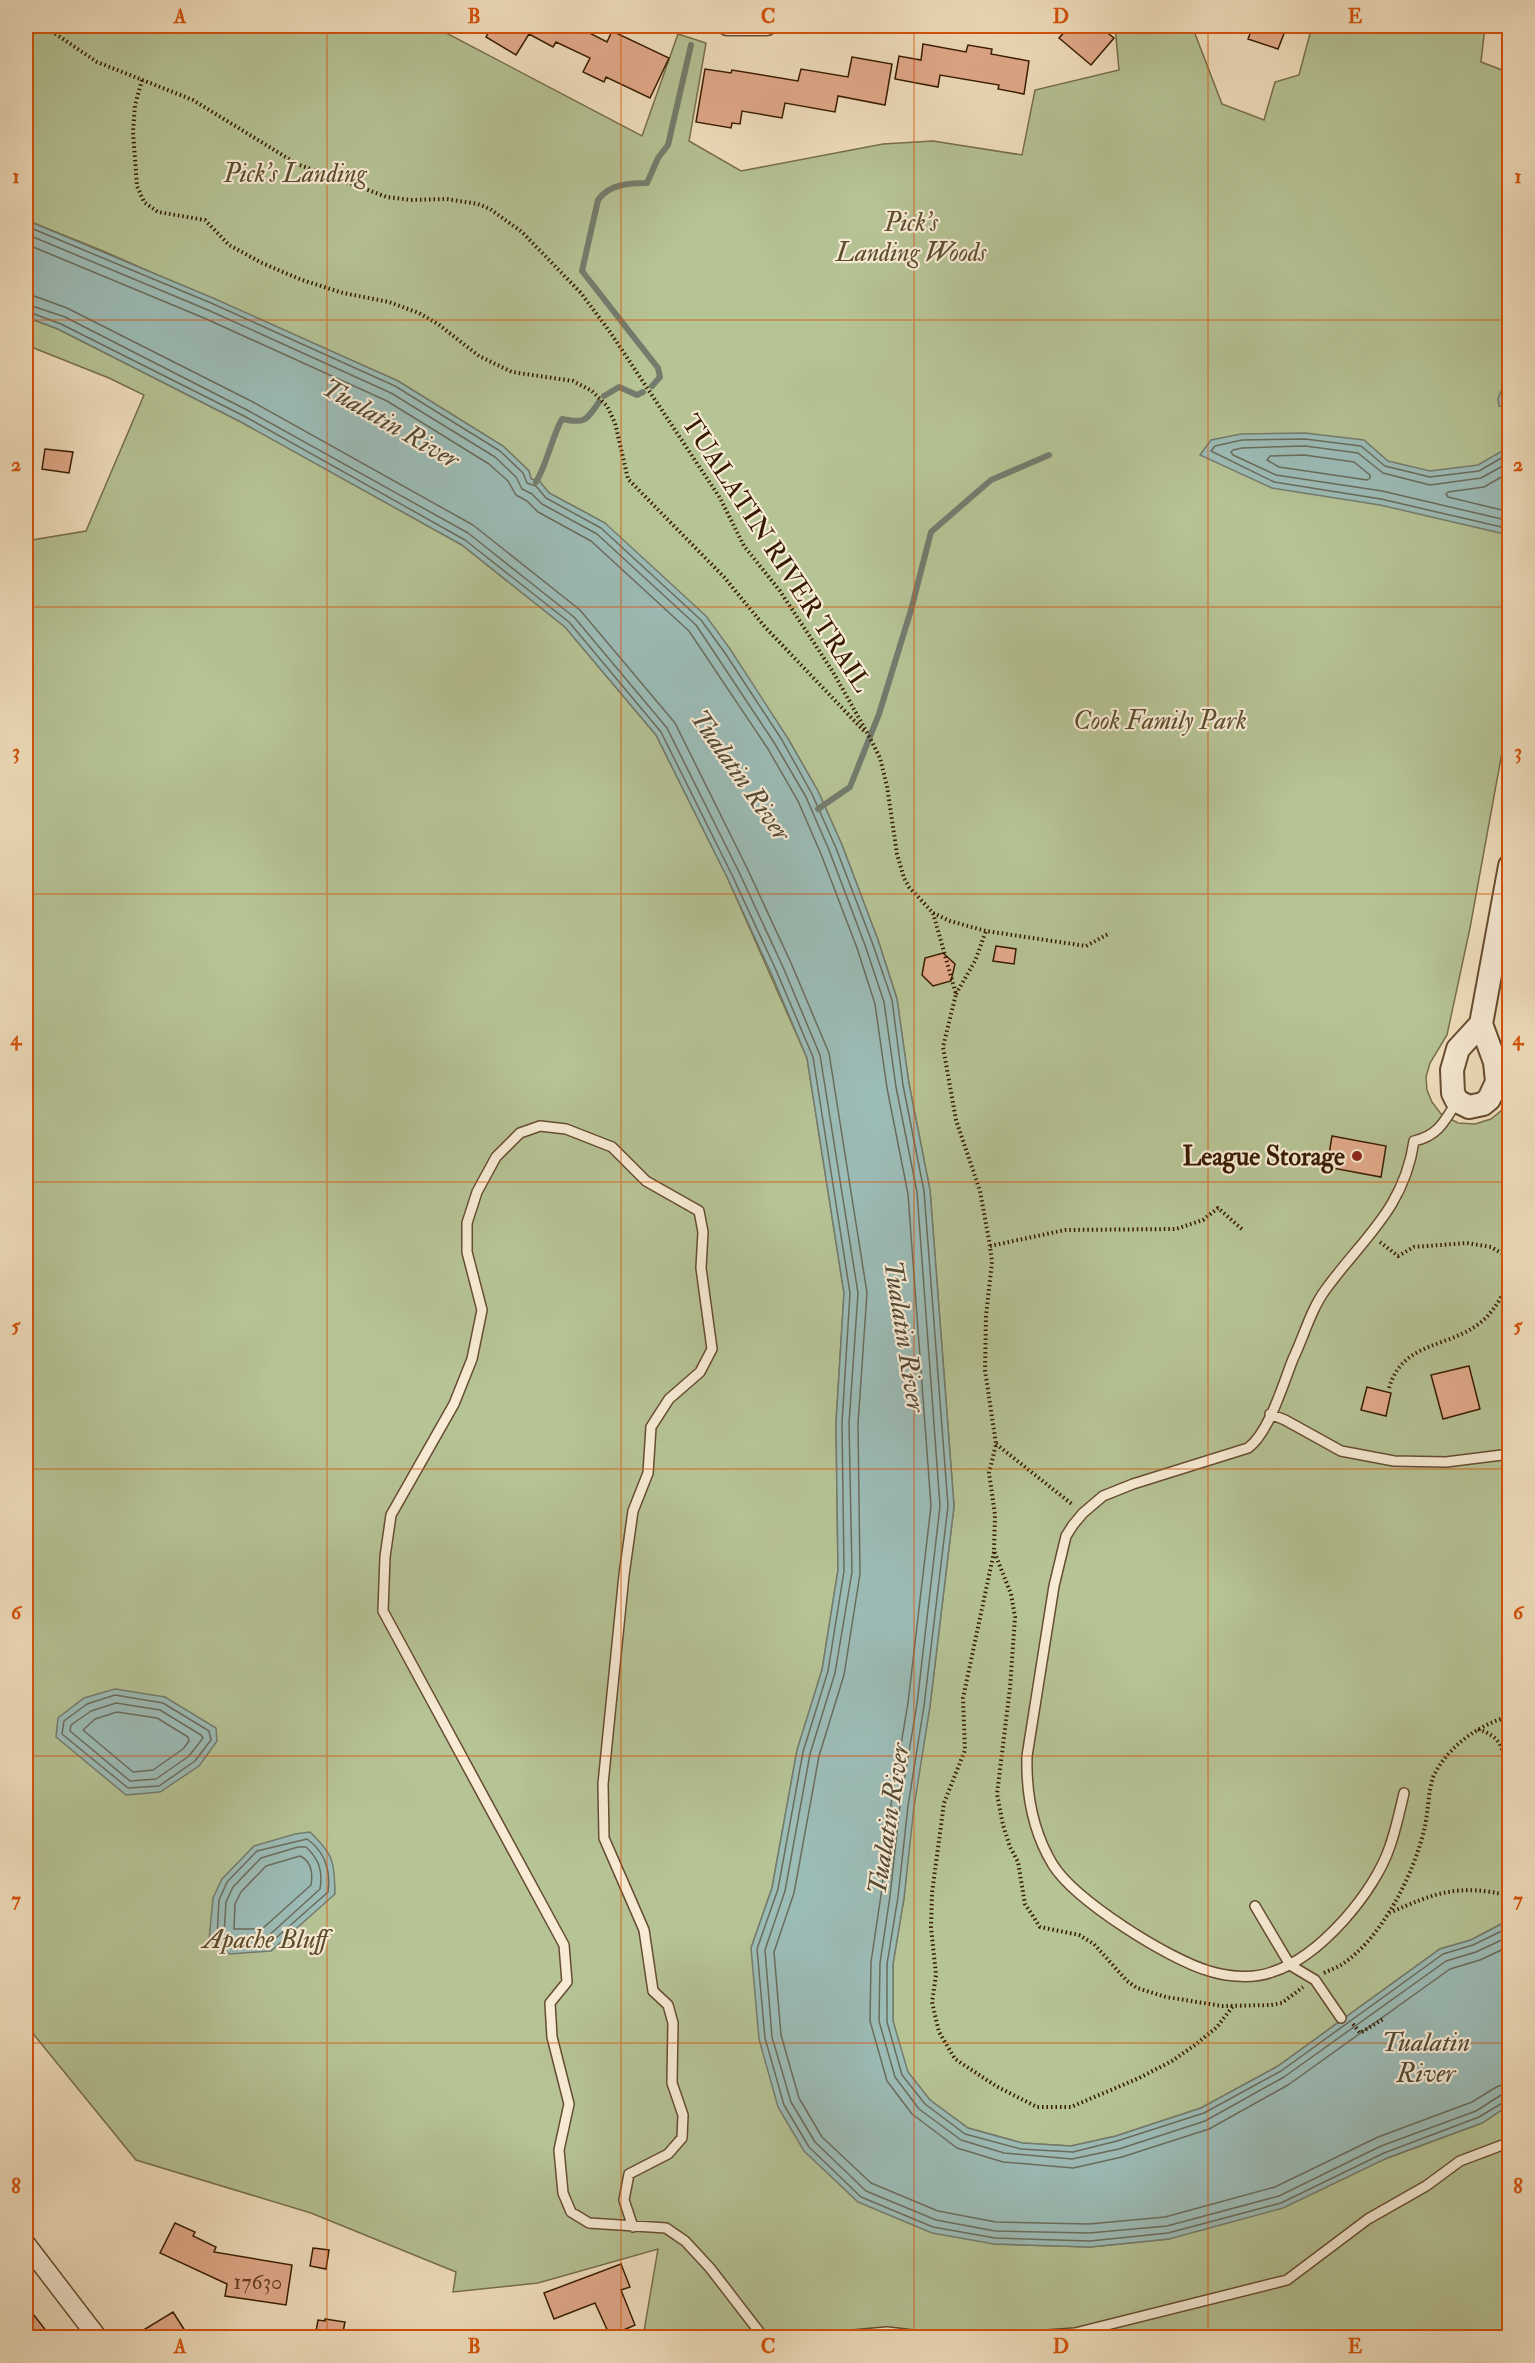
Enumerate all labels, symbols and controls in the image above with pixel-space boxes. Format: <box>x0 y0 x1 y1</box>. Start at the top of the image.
text: A <box>173 4 187 29</box>
text: B <box>467 4 481 29</box>
text: C <box>761 4 775 29</box>
text: D <box>1053 4 1069 29</box>
text: E <box>1348 4 1363 29</box>
park label: Pick's Landing <box>223 158 368 190</box>
text: 1 <box>12 164 20 189</box>
text: 1 <box>1514 164 1522 189</box>
park label: Pick's Landing Woods <box>835 207 987 269</box>
water label: Tualatin River <box>316 371 467 477</box>
street label: TUALATIN RIVER TRAIL <box>674 409 878 698</box>
text: 2 <box>11 452 21 477</box>
text: 2 <box>1513 452 1523 477</box>
water label: Tualatin River <box>683 703 799 849</box>
park label: Cook Family Park <box>1073 705 1247 737</box>
text: 3 <box>12 739 20 764</box>
text: 3 <box>1514 739 1522 764</box>
text: 4 <box>10 1026 23 1051</box>
text: 4 <box>1512 1026 1525 1051</box>
place label: League Storage <box>1182 1141 1345 1174</box>
marker: League Storage <box>1350 1149 1364 1163</box>
water label: Tualatin River <box>876 1258 933 1416</box>
text: 5 <box>12 1313 22 1338</box>
text: 5 <box>1514 1313 1524 1338</box>
text: 6 <box>11 1600 23 1625</box>
text: 6 <box>1513 1600 1525 1625</box>
water label: Tualatin River <box>860 1739 917 1897</box>
text: 7 <box>11 1887 21 1912</box>
text: 7 <box>1513 1887 1523 1912</box>
park label: Apache Bluff <box>200 1924 333 1956</box>
water label: Tualatin River <box>1382 2026 1470 2090</box>
text: 8 <box>11 2174 21 2199</box>
text: 8 <box>1513 2174 1523 2199</box>
house number: 17630 <box>234 2268 282 2296</box>
text: A <box>173 2334 187 2359</box>
text: B <box>467 2334 481 2359</box>
text: C <box>761 2334 775 2359</box>
text: D <box>1053 2334 1069 2359</box>
text: E <box>1348 2334 1363 2359</box>

